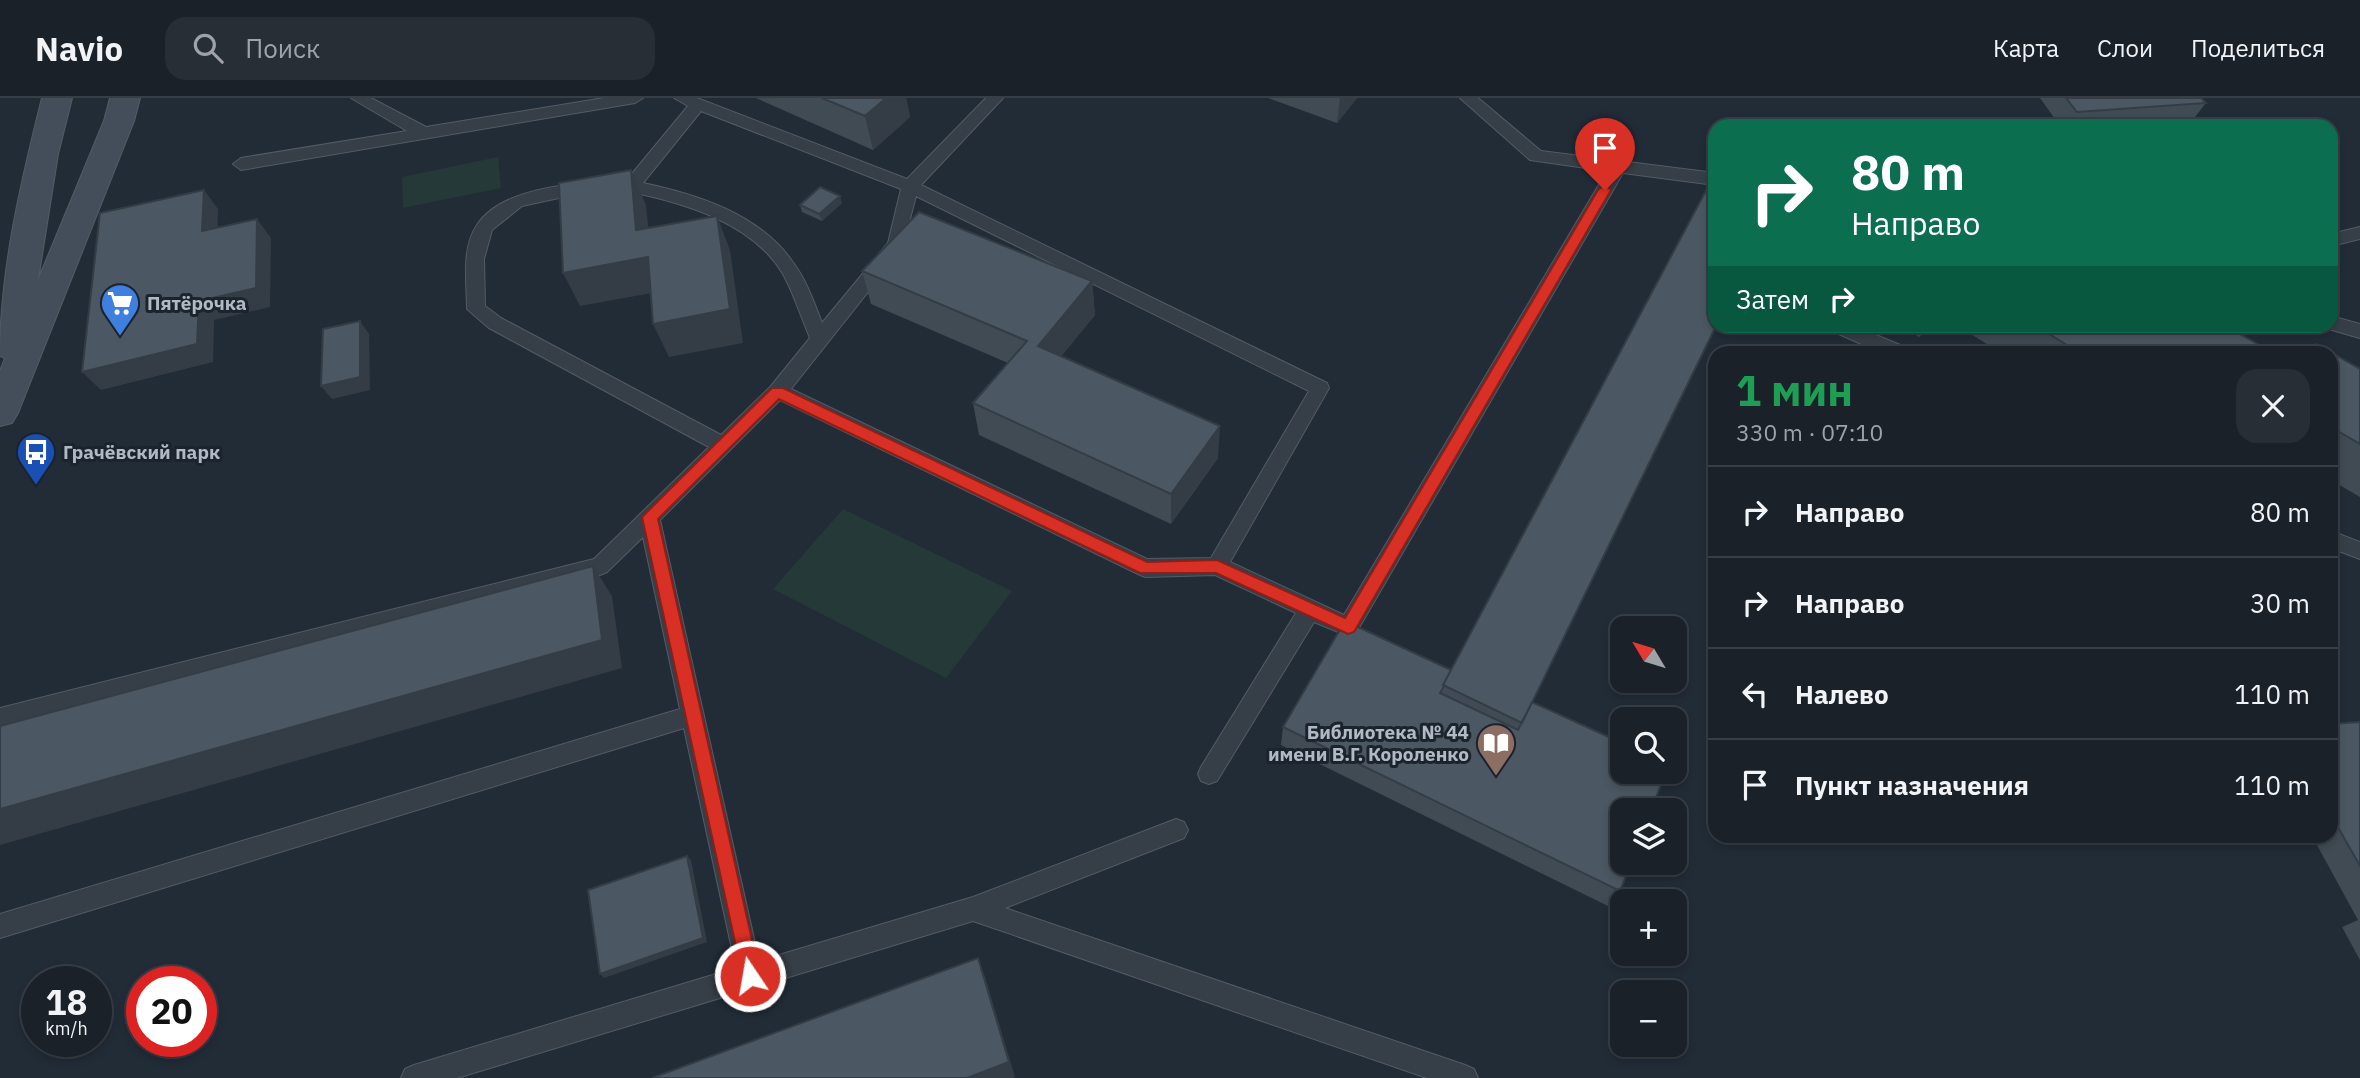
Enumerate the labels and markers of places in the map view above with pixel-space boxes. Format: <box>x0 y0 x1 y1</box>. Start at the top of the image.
pin <box>1575 118 1635 190</box>
supermarket icon: Пятёрочка <box>99 282 141 337</box>
place label: Пятёрочка <box>147 291 247 315</box>
bus stop icon: Грачёвский парк <box>15 431 57 486</box>
place label: Грачёвский парк <box>63 440 220 464</box>
place label: Библиотека № 44 имени В.Г. Короленко <box>1268 720 1469 766</box>
library icon: Библиотека № 44 имени В.Г. Короленко <box>1475 722 1517 777</box>

